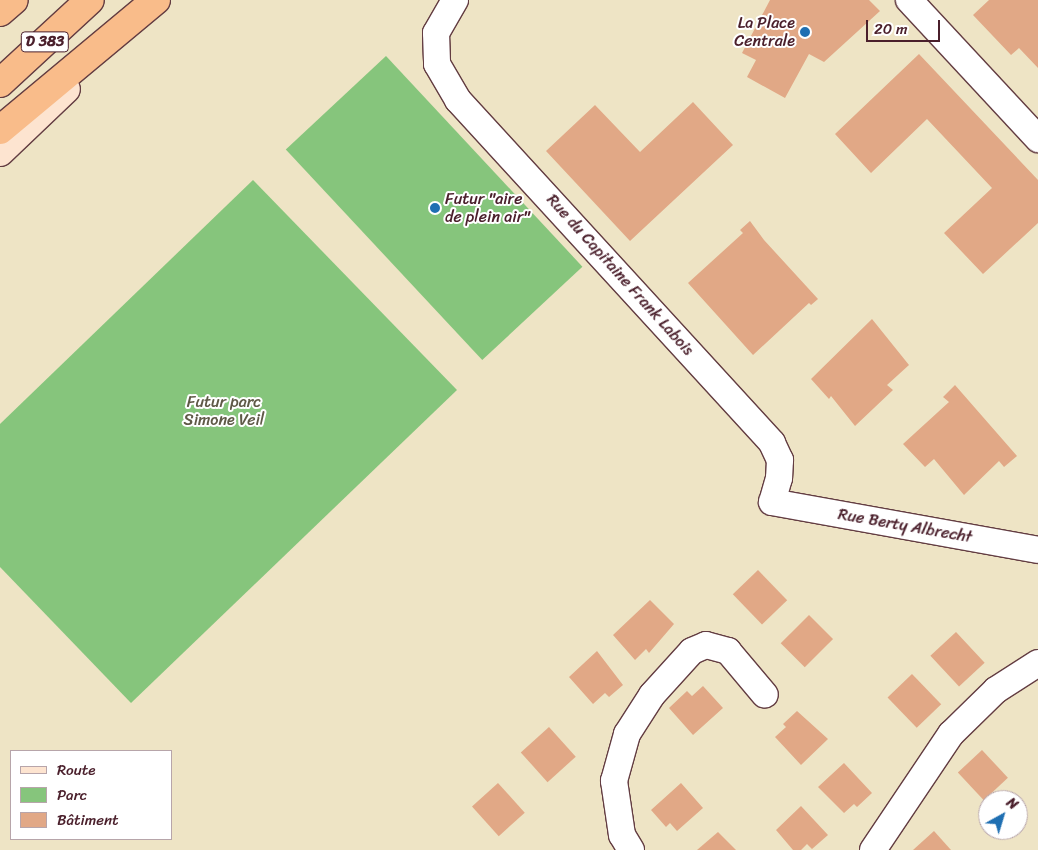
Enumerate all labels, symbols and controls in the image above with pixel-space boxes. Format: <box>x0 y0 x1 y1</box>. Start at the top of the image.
scale bar <box>868 10 942 42</box>
place label: La Place Centrale <box>734 13 795 51</box>
text: 20 m <box>874 16 908 42</box>
marker: La Place Centrale <box>799 26 811 38</box>
road number: D 383 <box>20 30 70 54</box>
place label: Futur "aire de plein air" <box>445 189 530 227</box>
street label: Rue du Capitaine Frank Labois <box>542 190 698 360</box>
marker: Futur "aire de plein air" <box>429 202 441 214</box>
park label: Futur parc Simone Veil <box>184 392 264 430</box>
street label: Rue Berty Albrecht <box>836 505 974 547</box>
legend <box>10 750 172 840</box>
text: Route <box>57 757 96 783</box>
text: Parc <box>57 782 87 808</box>
north arrow <box>978 790 1028 840</box>
text: N <box>1000 791 1024 816</box>
text: Bâtiment <box>57 807 119 833</box>

